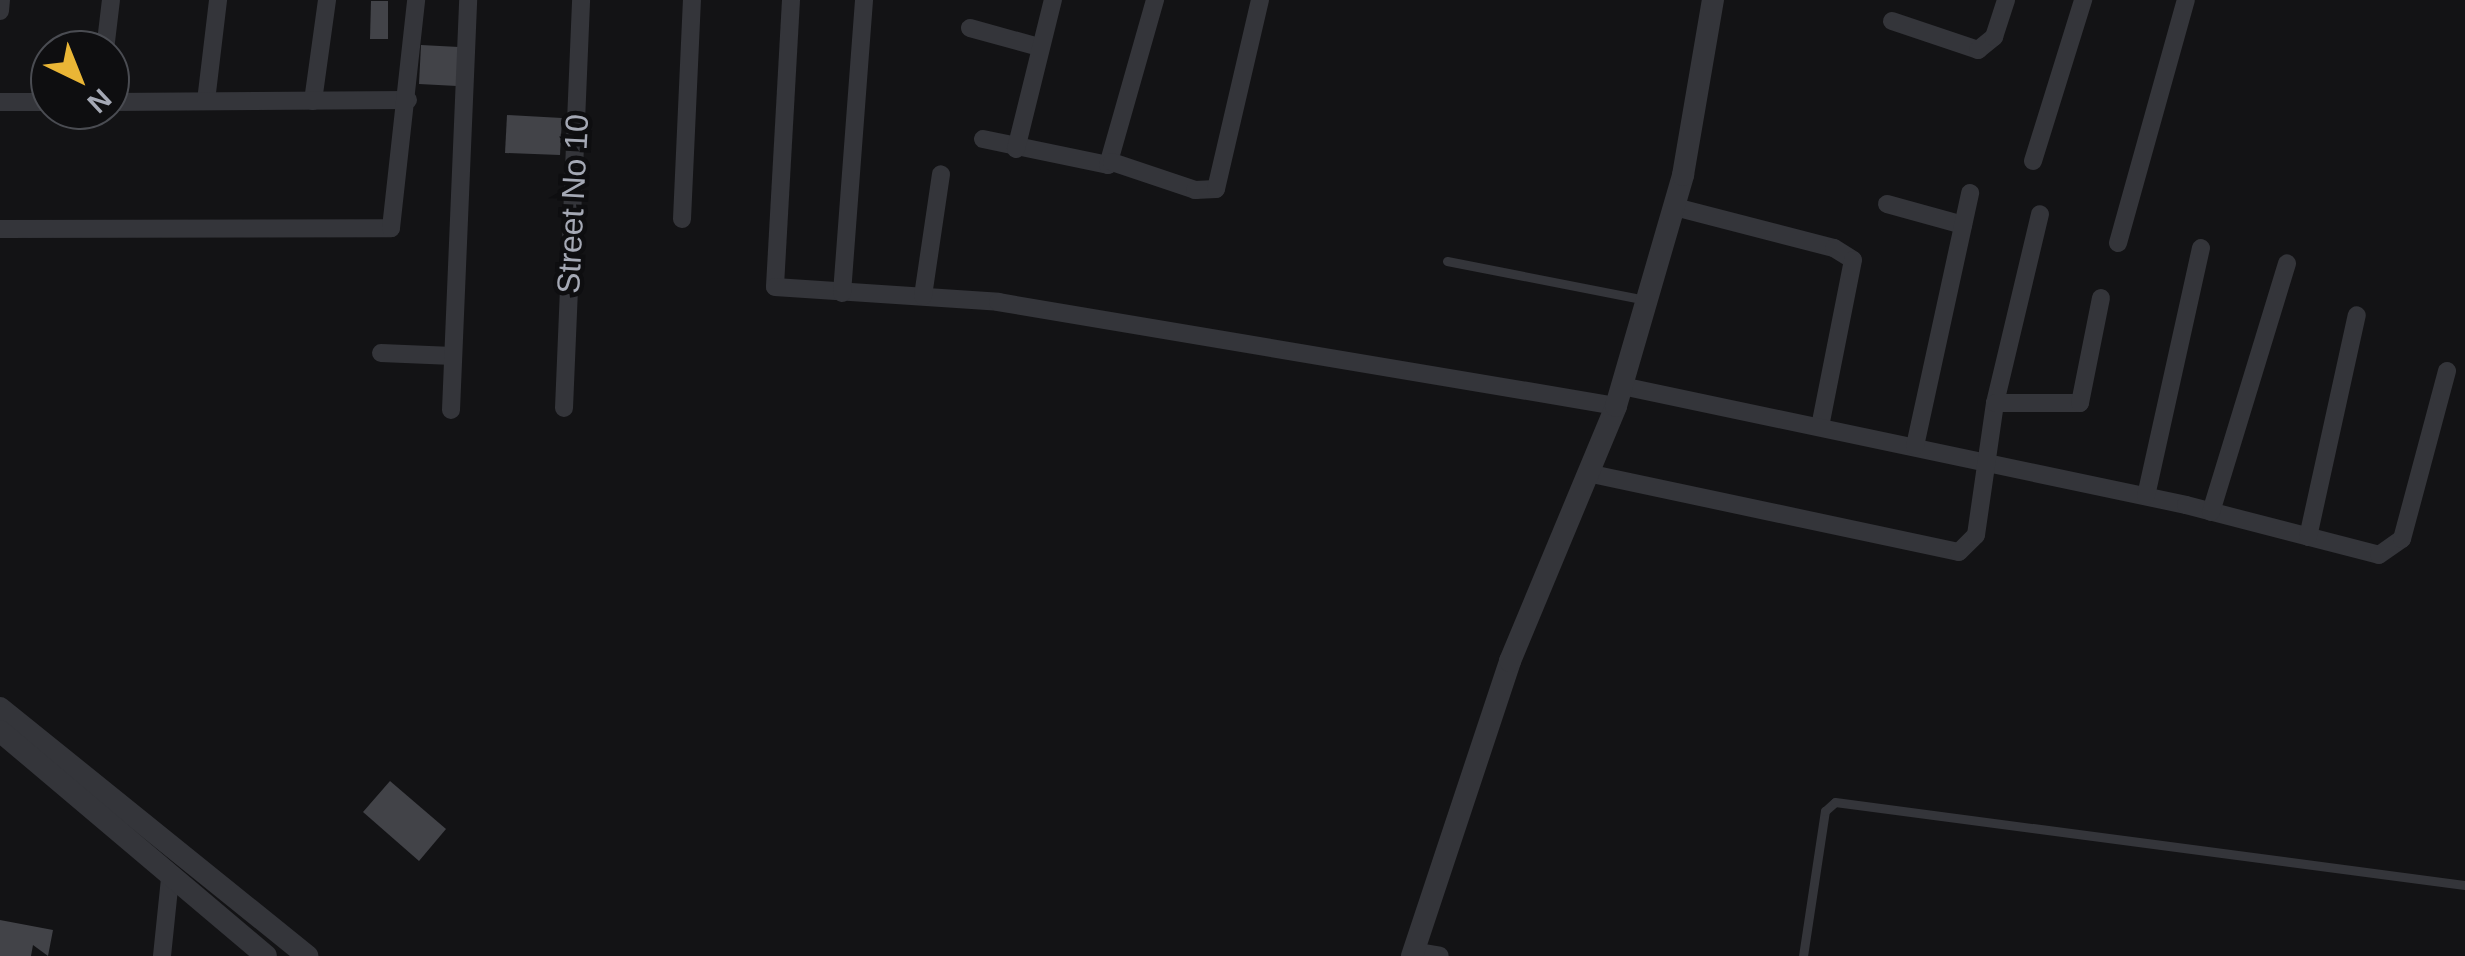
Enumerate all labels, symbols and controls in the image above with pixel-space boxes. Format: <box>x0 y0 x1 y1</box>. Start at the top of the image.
north arrow <box>30 30 130 130</box>
text: N <box>81 83 117 119</box>
street label: Street No 10 <box>549 113 597 295</box>

